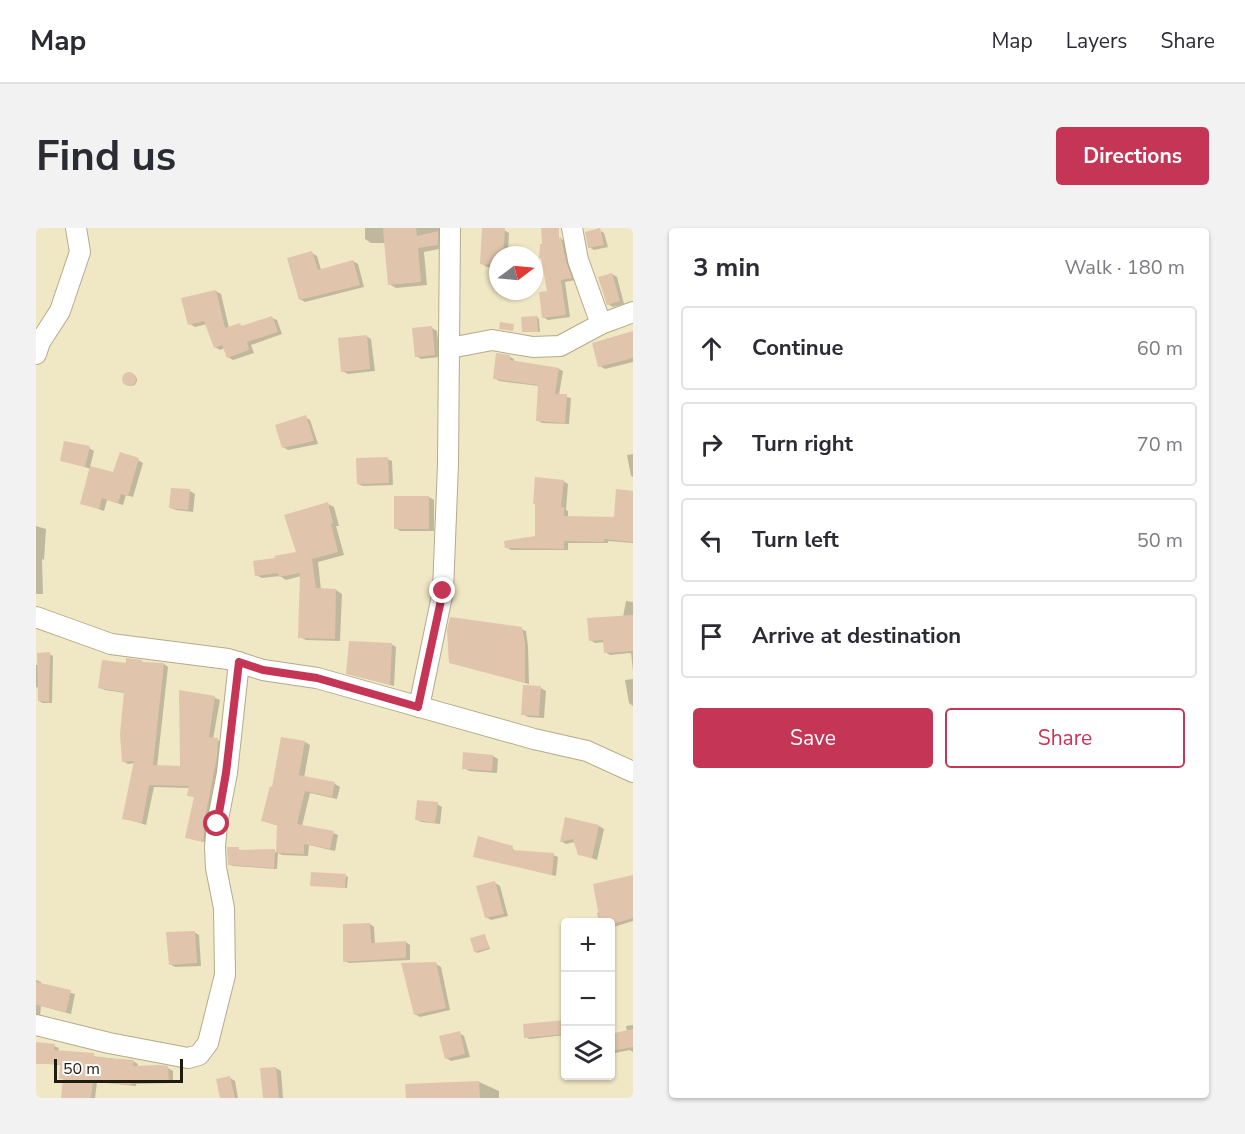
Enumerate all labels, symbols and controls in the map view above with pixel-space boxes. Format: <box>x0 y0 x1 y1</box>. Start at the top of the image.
text: Map <box>30 22 86 60</box>
text: Map <box>991 27 1033 55</box>
text: Layers <box>1066 27 1127 55</box>
text: Share <box>1160 27 1215 55</box>
button: Directions <box>1056 127 1209 185</box>
text: Find us <box>36 128 176 185</box>
north arrow <box>489 246 543 300</box>
text: 3 min <box>693 250 760 285</box>
text: Walk · 180 m <box>1065 254 1185 281</box>
icon: ahead <box>695 332 728 365</box>
text: Continue <box>752 333 843 363</box>
text: 60 m <box>1137 335 1183 362</box>
icon: right <box>695 428 728 461</box>
text: Turn right <box>752 429 853 459</box>
text: 70 m <box>1137 431 1183 458</box>
icon: left <box>695 524 728 557</box>
text: Turn left <box>752 525 839 555</box>
text: 50 m <box>1137 527 1183 554</box>
route end <box>429 577 455 603</box>
icon: arrive <box>695 620 728 653</box>
text: Arrive at destination <box>752 621 961 651</box>
button: Save <box>693 708 933 768</box>
button: Share <box>945 708 1185 768</box>
route start <box>203 810 229 836</box>
map controls <box>561 918 615 1080</box>
button: + <box>561 918 615 972</box>
button: − <box>561 972 615 1026</box>
button: layers <box>561 1026 615 1080</box>
scale bar <box>54 1056 183 1084</box>
text: 50 m <box>63 1058 100 1080</box>

